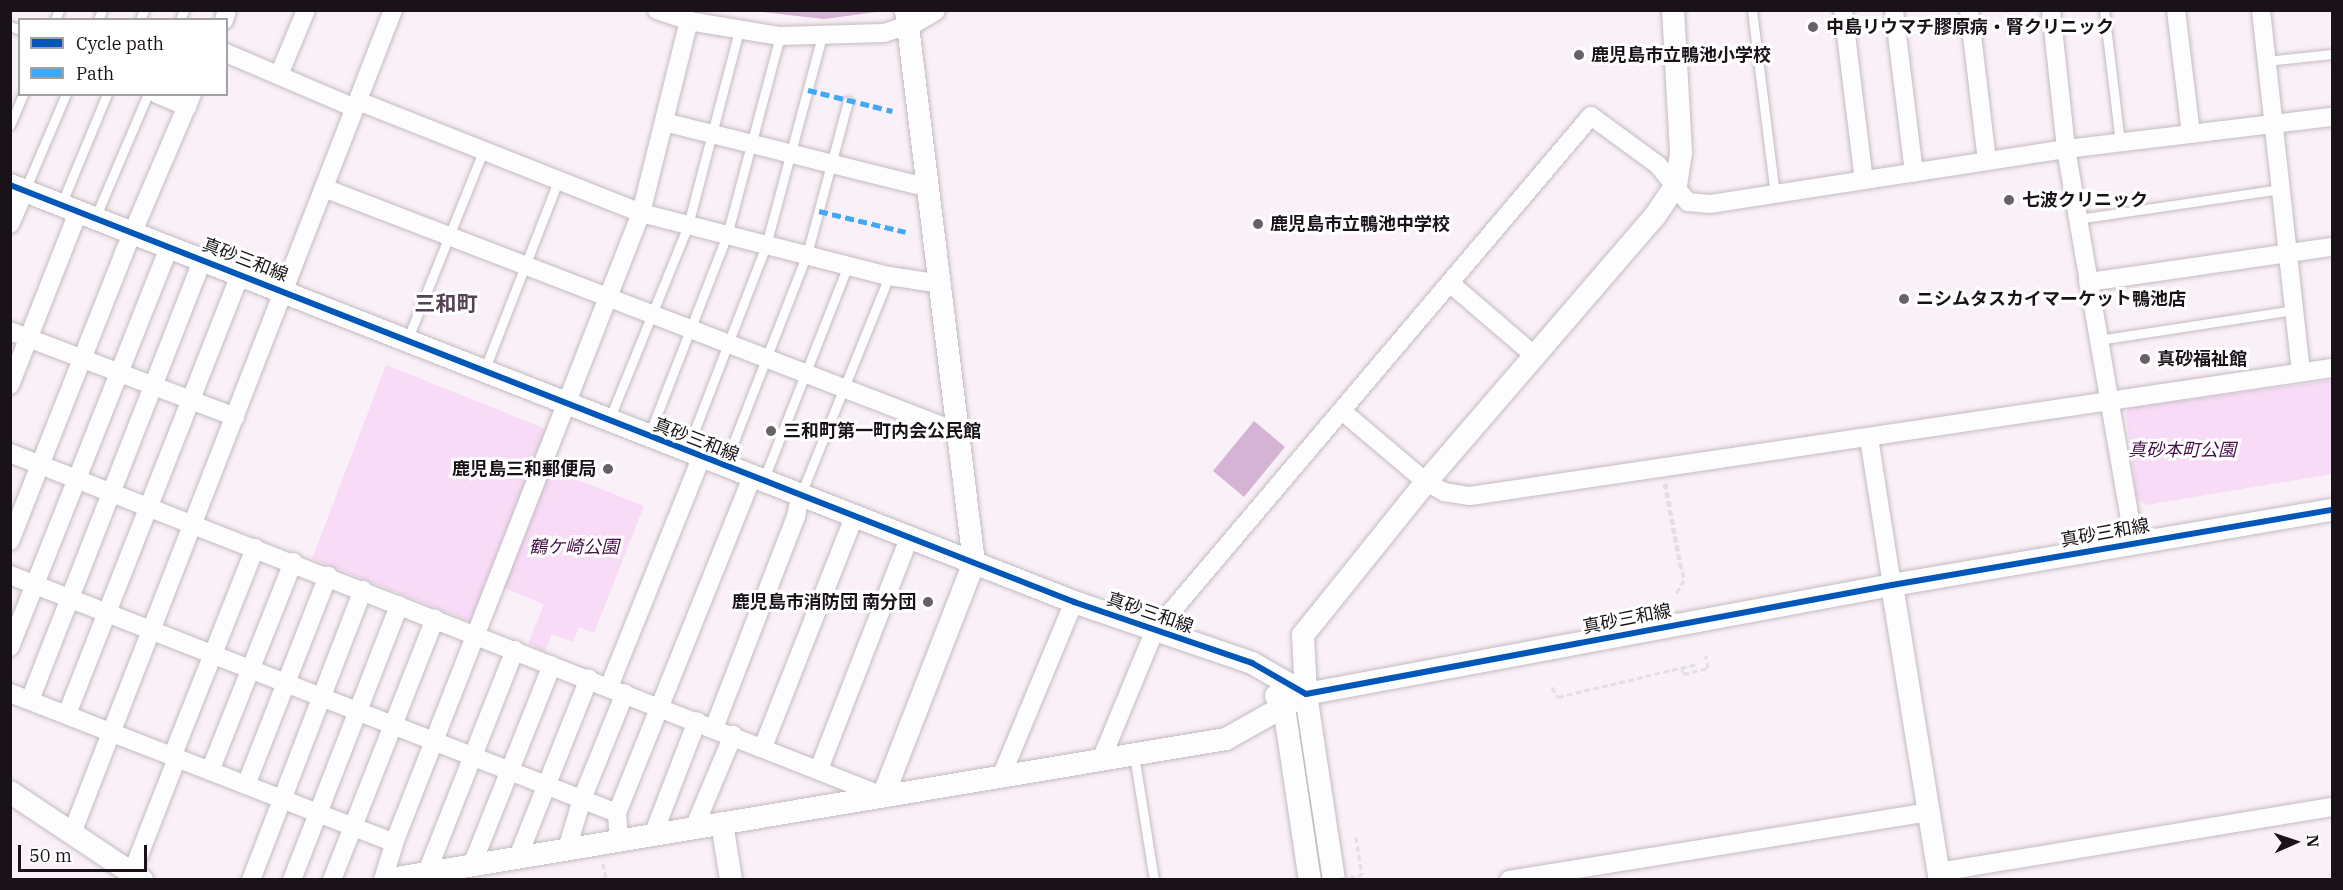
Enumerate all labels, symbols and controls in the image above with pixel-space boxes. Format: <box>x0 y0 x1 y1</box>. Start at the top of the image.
place label: 中島リウマチ膠原病・腎クリニック <box>1826 16 2114 38</box>
legend <box>18 18 228 96</box>
marker: 中島リウマチ膠原病・腎クリニック <box>1804 18 1822 36</box>
text: Cycle path <box>76 32 164 55</box>
place label: 鹿児島市立鴨池小学校 <box>1591 44 1771 66</box>
marker: 鹿児島市立鴨池小学校 <box>1572 48 1586 62</box>
text: Path <box>76 62 114 85</box>
place label: 七波クリニック <box>2022 189 2148 211</box>
marker: 七波クリニック <box>2000 191 2018 209</box>
place label: 鹿児島市立鴨池中学校 <box>1270 213 1450 235</box>
marker: 鹿児島市立鴨池中学校 <box>1251 217 1265 231</box>
street label: 真砂三和線 <box>199 234 291 286</box>
place label: ニシムタスカイマーケット鴨池店 <box>1916 288 2186 310</box>
district label: 三和町 <box>415 290 477 316</box>
marker: ニシムタスカイマーケット鴨池店 <box>1897 292 1911 306</box>
place label: 真砂福祉館 <box>2157 348 2247 370</box>
marker: 真砂福祉館 <box>2138 352 2152 366</box>
street label: 真砂三和線 <box>650 414 742 466</box>
place label: 三和町第一町内会公民館 <box>783 420 981 442</box>
marker: 三和町第一町内会公民館 <box>764 424 778 438</box>
park label: 真砂本町公園 <box>2128 439 2236 461</box>
place label: 鹿児島三和郵便局 <box>452 458 596 480</box>
marker: 鹿児島三和郵便局 <box>601 462 615 476</box>
street label: 真砂三和線 <box>2059 515 2151 551</box>
park label: 鶴ケ崎公園 <box>529 536 619 558</box>
street label: 真砂三和線 <box>1104 588 1196 638</box>
place label: 鹿児島市消防団 南分団 <box>732 591 916 613</box>
marker: 鹿児島市消防団 南分団 <box>921 595 935 609</box>
street label: 真砂三和線 <box>1581 600 1673 638</box>
north arrow <box>2265 812 2325 872</box>
scale bar <box>21 833 150 871</box>
text: N <box>2303 834 2323 848</box>
text: 50 m <box>29 844 72 867</box>

